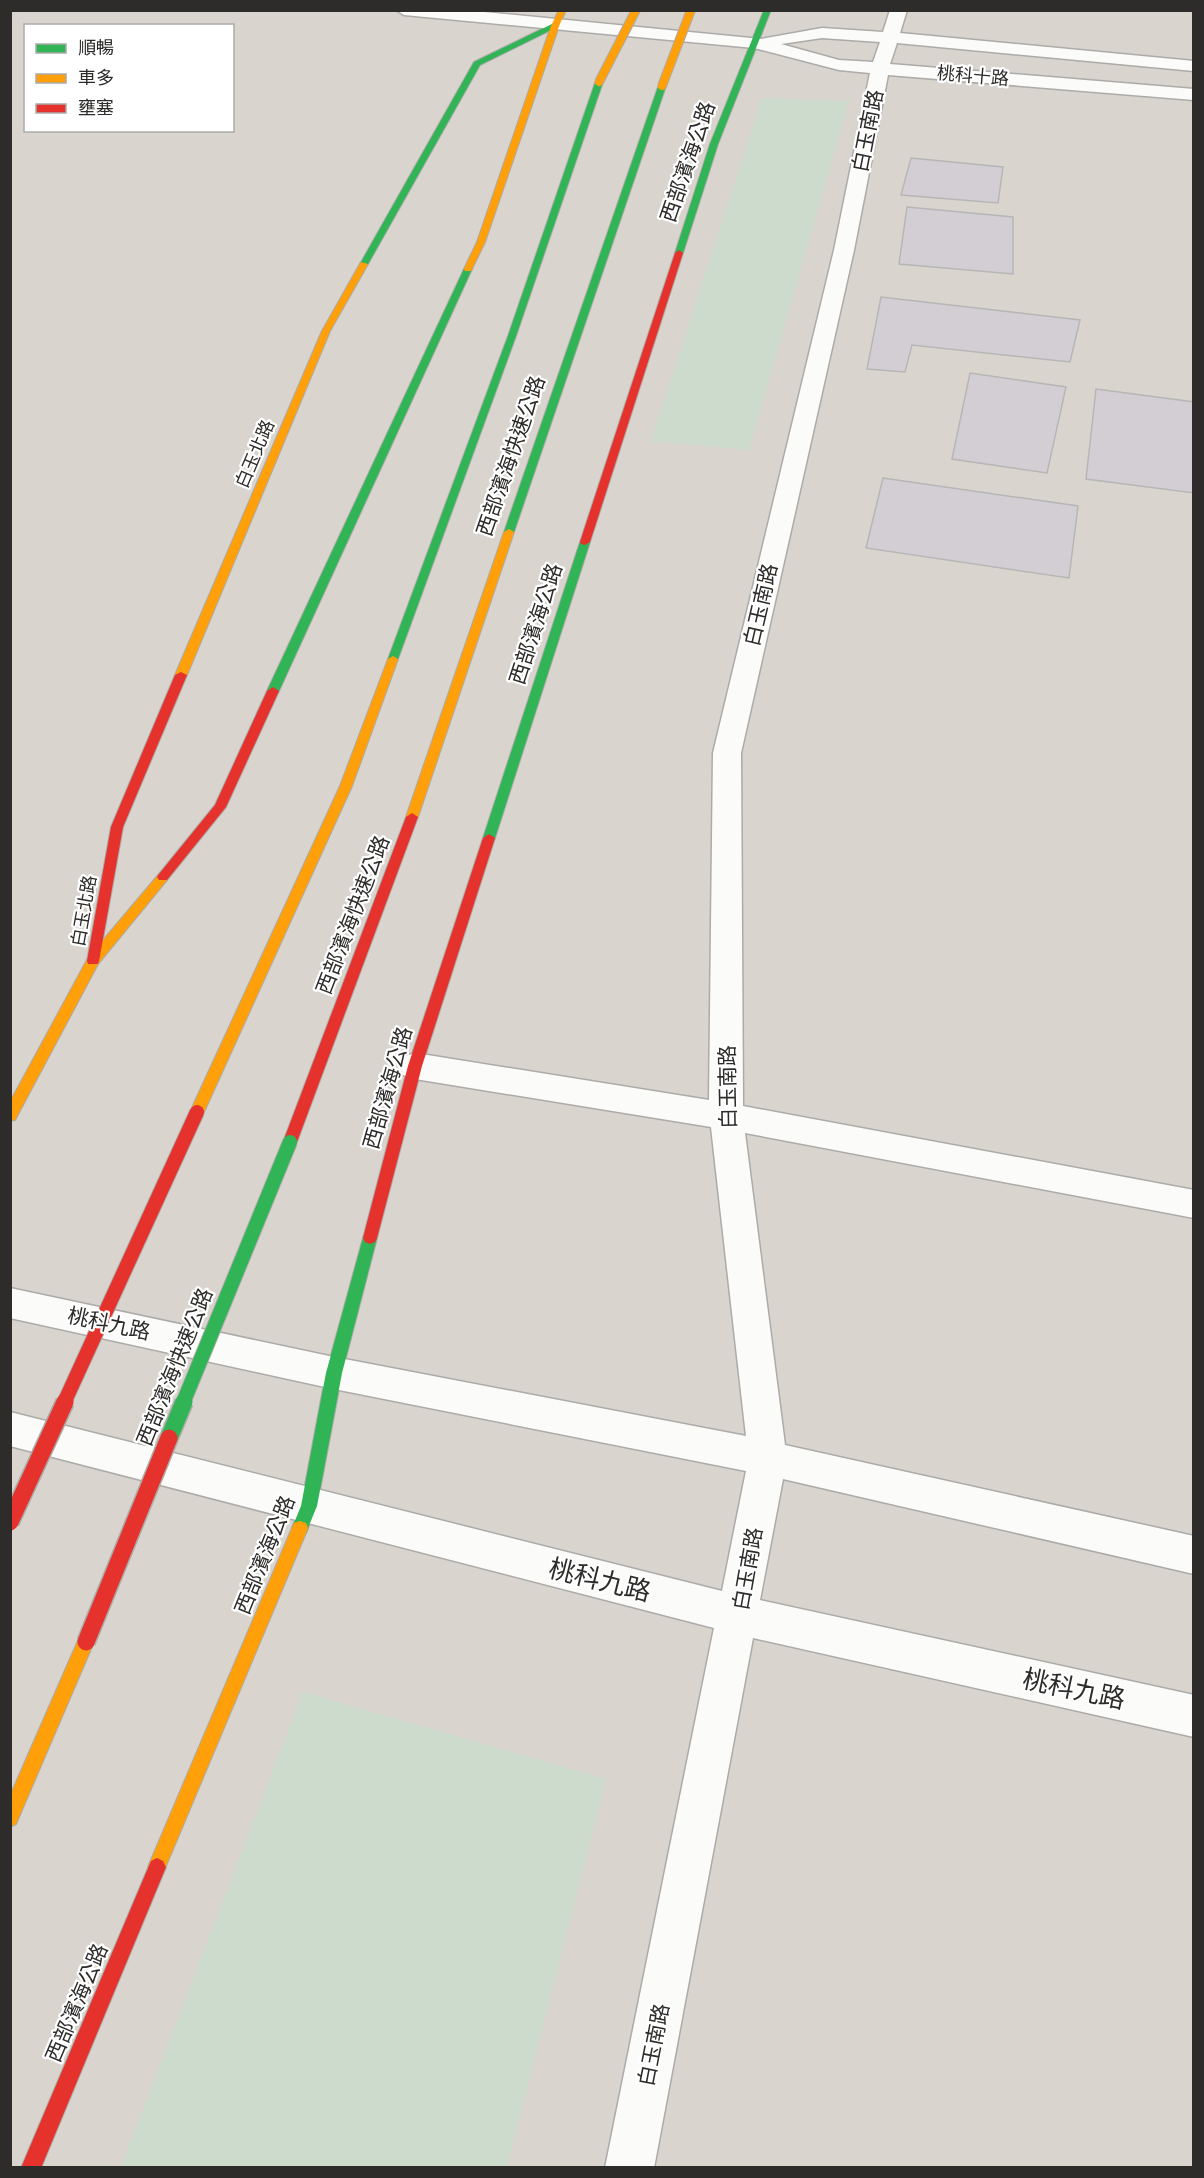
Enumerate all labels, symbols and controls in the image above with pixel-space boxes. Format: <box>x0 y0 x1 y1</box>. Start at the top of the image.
legend <box>24 24 234 132</box>
text: 順暢 <box>78 38 114 58</box>
street label: 桃科十路 <box>936 63 1010 89</box>
text: 車多 <box>78 68 114 88</box>
street label: 白玉南路 <box>849 88 887 174</box>
text: 壅塞 <box>78 98 114 118</box>
street label: 西部濱海公路 <box>657 99 719 225</box>
street label: 西部濱海快速公路 <box>473 373 549 539</box>
street label: 白玉北路 <box>232 417 278 491</box>
street label: 西部濱海公路 <box>506 561 566 687</box>
street label: 白玉南路 <box>741 562 781 648</box>
street label: 西部濱海快速公路 <box>313 833 393 997</box>
street label: 白玉北路 <box>68 874 100 948</box>
street label: 西部濱海公路 <box>360 1024 416 1152</box>
street label: 白玉南路 <box>716 1045 740 1129</box>
street label: 西部濱海快速公路 <box>133 1285 217 1449</box>
street label: 桃科九路 <box>66 1305 152 1343</box>
street label: 西部濱海公路 <box>231 1492 299 1618</box>
street label: 白玉南路 <box>730 1526 766 1612</box>
street label: 桃科九路 <box>546 1555 654 1606</box>
street label: 桃科九路 <box>1020 1665 1128 1714</box>
street label: 西部濱海公路 <box>42 1941 112 2065</box>
street label: 白玉南路 <box>635 2002 673 2088</box>

